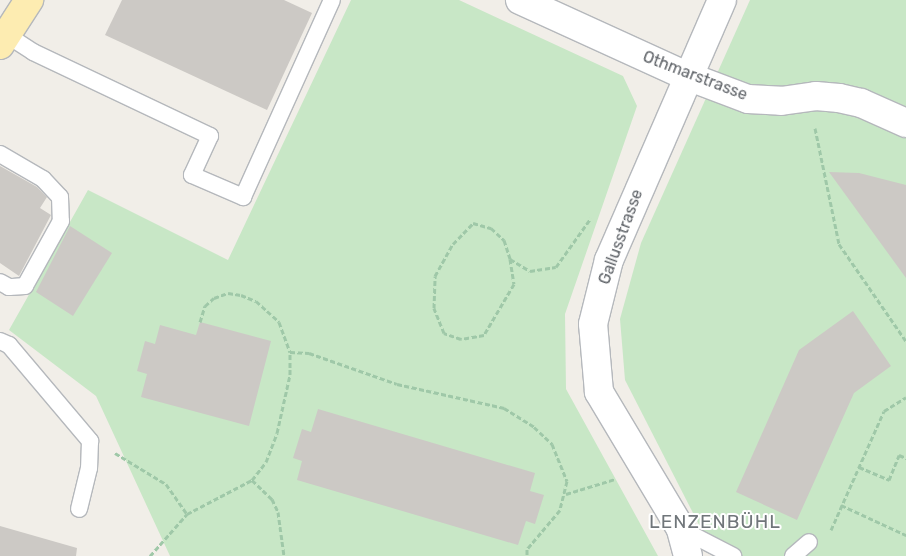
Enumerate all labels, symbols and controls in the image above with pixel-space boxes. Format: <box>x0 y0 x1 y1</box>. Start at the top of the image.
street label: Othmarstrasse <box>640 47 750 105</box>
street label: Gallusstrasse <box>595 187 647 287</box>
district label: LENZENBÜHL <box>648 511 782 533</box>

